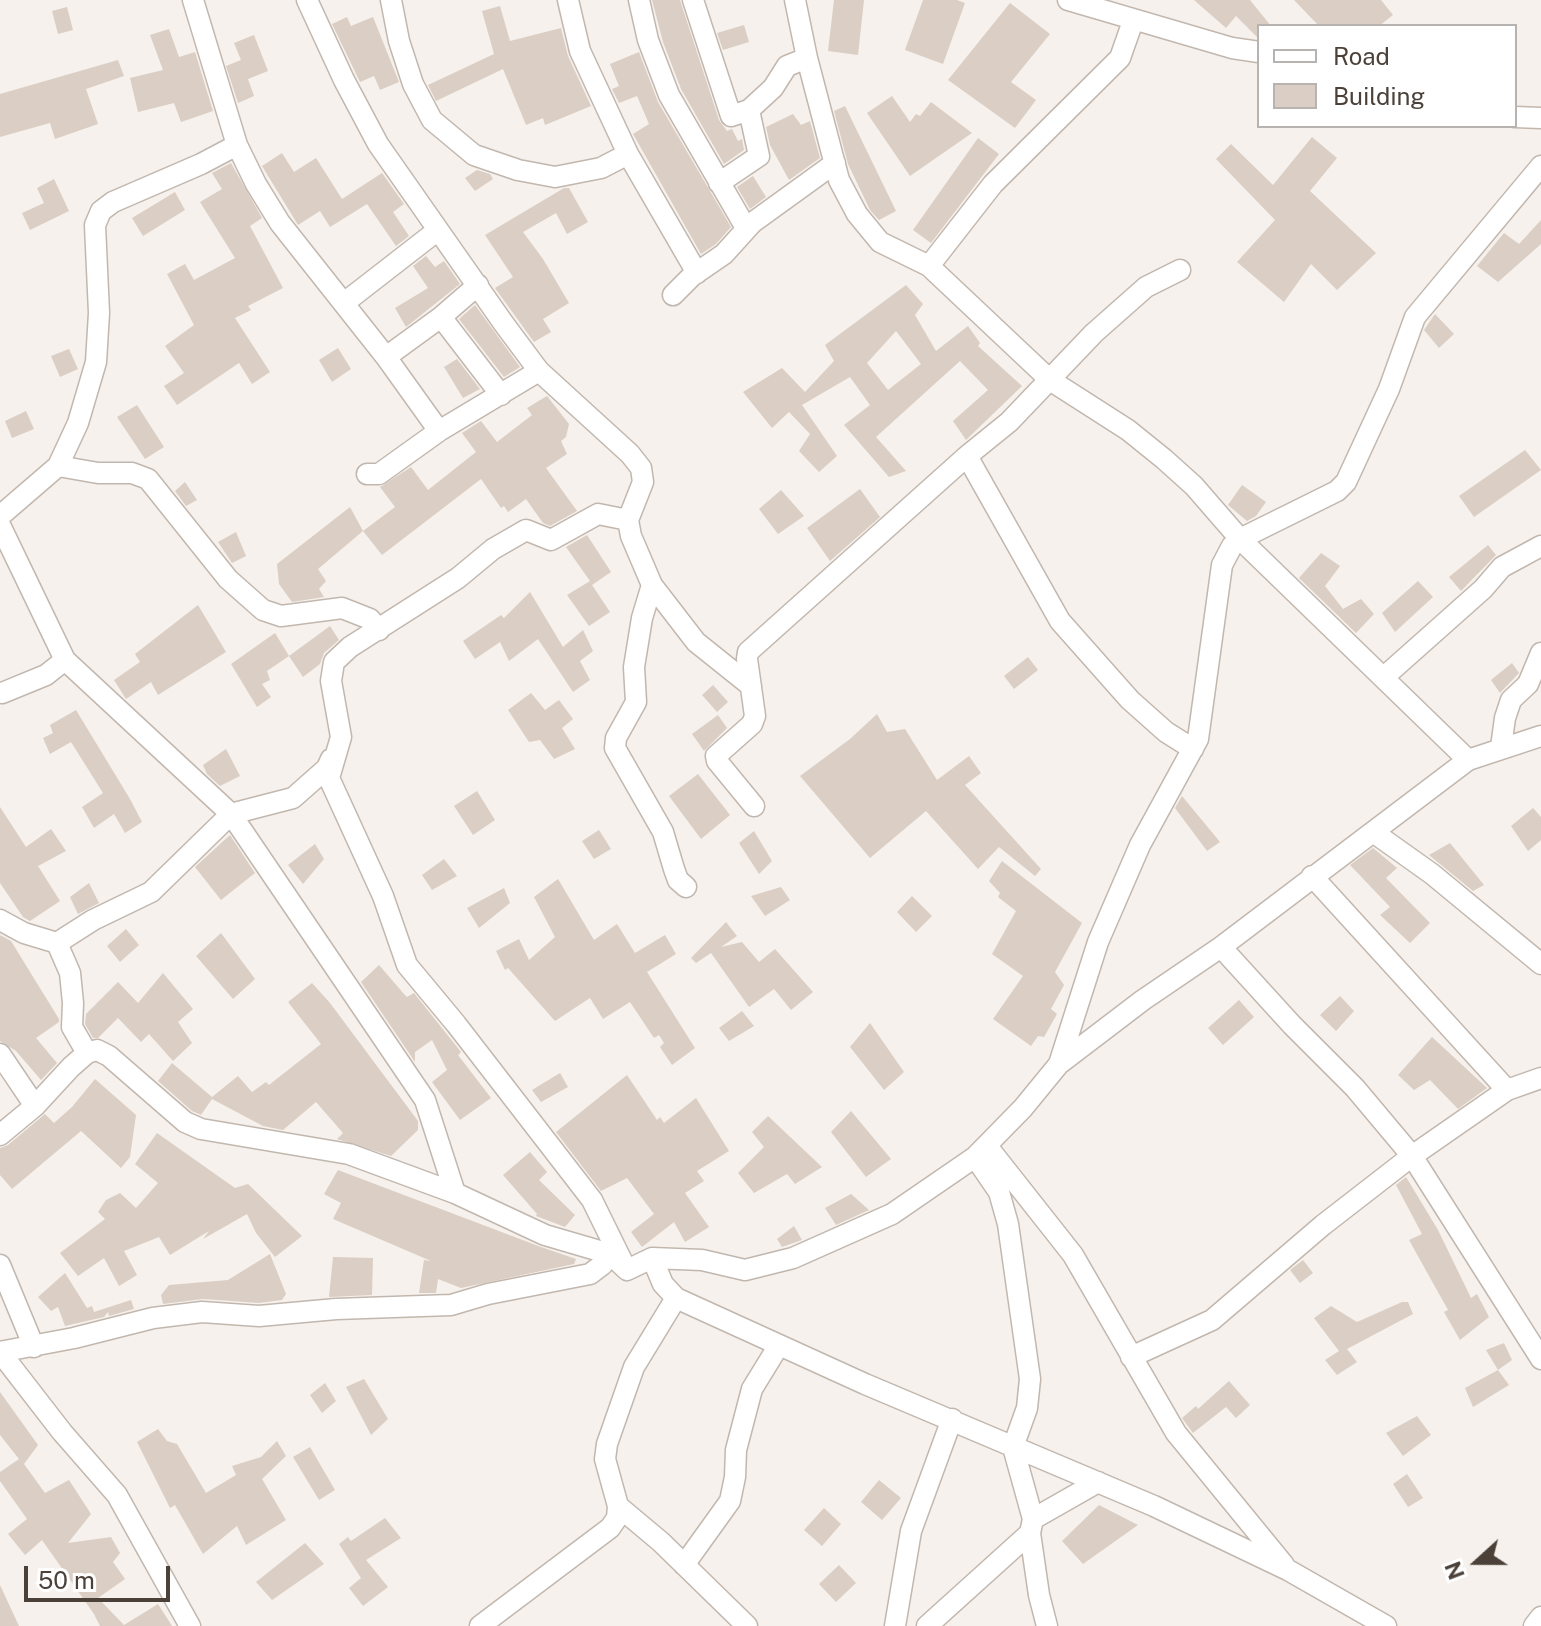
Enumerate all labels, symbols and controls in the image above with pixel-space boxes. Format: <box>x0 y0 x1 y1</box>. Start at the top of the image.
legend <box>1257 24 1517 128</box>
text: Road <box>1333 42 1390 70</box>
text: Building <box>1333 82 1425 110</box>
north arrow <box>1437 1522 1517 1602</box>
scale bar <box>28 1550 174 1600</box>
text: N <box>1439 1558 1470 1583</box>
text: 50 m <box>38 1566 95 1594</box>

